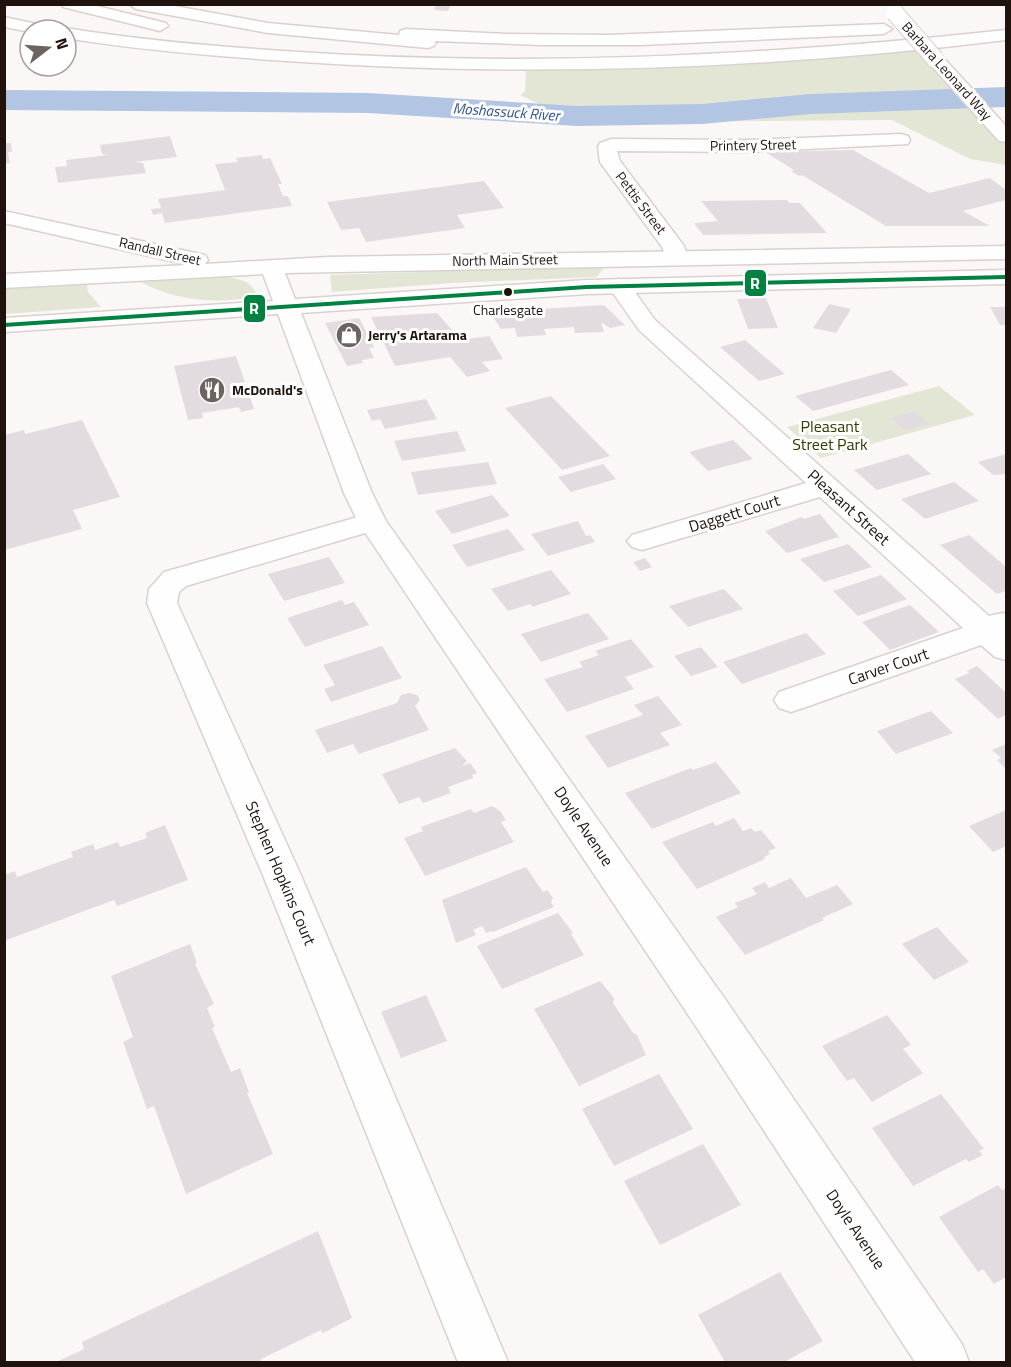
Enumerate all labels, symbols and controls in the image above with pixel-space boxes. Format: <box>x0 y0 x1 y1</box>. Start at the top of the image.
street label: Barbara Leonard Way <box>897 17 998 125</box>
north arrow <box>18 18 78 78</box>
text: N <box>49 35 75 52</box>
water label: Moshassuck River <box>452 96 562 127</box>
street label: Printery Street <box>710 133 796 156</box>
street label: Pettis Street <box>611 167 672 239</box>
street label: Randall Street <box>117 231 203 270</box>
street label: North Main Street <box>452 248 558 271</box>
line badge: R <box>744 269 767 297</box>
text: R <box>750 271 760 295</box>
marker: Charlesgate <box>502 286 514 298</box>
line badge: R <box>243 294 266 323</box>
text: R <box>249 296 259 320</box>
place label: Charlesgate <box>473 299 543 320</box>
shop icon: Jerry's Artarama <box>334 320 364 350</box>
place label: Jerry's Artarama <box>368 324 467 345</box>
restaurant icon: McDonald's <box>197 375 227 405</box>
place label: McDonald's <box>232 379 303 400</box>
park label: Pleasant Street Park <box>792 414 868 456</box>
street label: Pleasant Street <box>802 463 896 551</box>
street label: Daggett Court <box>685 488 783 538</box>
street label: Carver Court <box>845 641 932 691</box>
street label: Doyle Avenue <box>548 781 620 871</box>
street label: Stephen Hopkins Court <box>240 797 322 949</box>
street label: Doyle Avenue <box>820 1184 892 1274</box>

